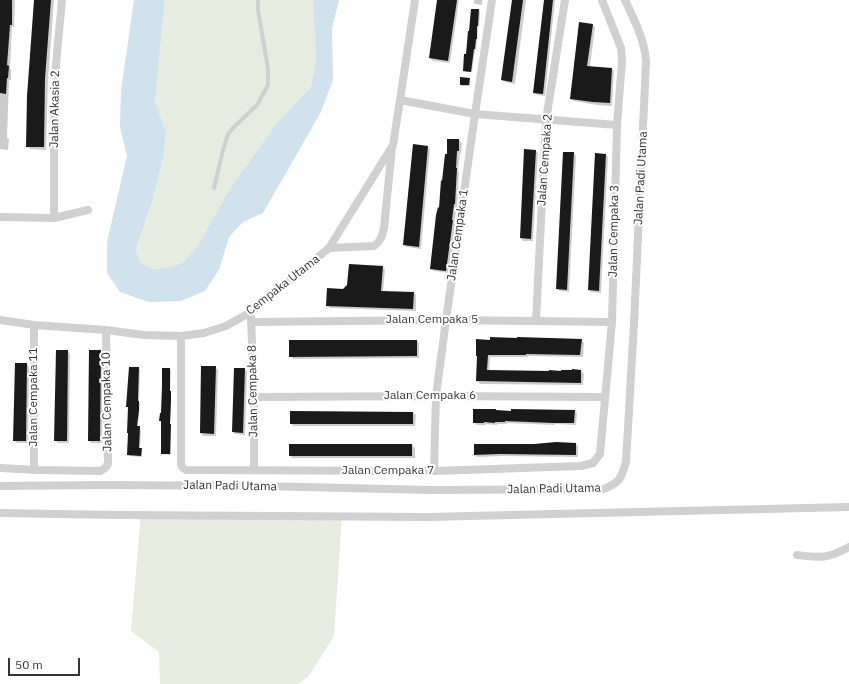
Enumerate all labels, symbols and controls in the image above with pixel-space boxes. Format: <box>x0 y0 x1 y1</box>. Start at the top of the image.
street label: Jalan Akasia 2 <box>47 70 63 148</box>
street label: Jalan Cempaka 2 <box>535 113 555 207</box>
street label: Jalan Padi Utama <box>631 131 651 225</box>
street label: Jalan Cempaka 3 <box>606 185 622 277</box>
street label: Jalan Cempaka 1 <box>444 188 472 282</box>
street label: Cempaka Utama <box>243 252 323 318</box>
street label: Jalan Cempaka 5 <box>386 313 478 327</box>
street label: Jalan Cempaka 8 <box>245 345 261 437</box>
street label: Jalan Cempaka 11 <box>27 347 41 447</box>
street label: Jalan Cempaka 10 <box>99 352 115 452</box>
street label: Jalan Cempaka 6 <box>384 389 476 403</box>
street label: Jalan Cempaka 7 <box>342 464 434 478</box>
street label: Jalan Padi Utama <box>183 478 277 494</box>
street label: Jalan Padi Utama <box>507 481 601 497</box>
scale bar <box>10 650 82 676</box>
text: 50 m <box>15 657 43 672</box>

